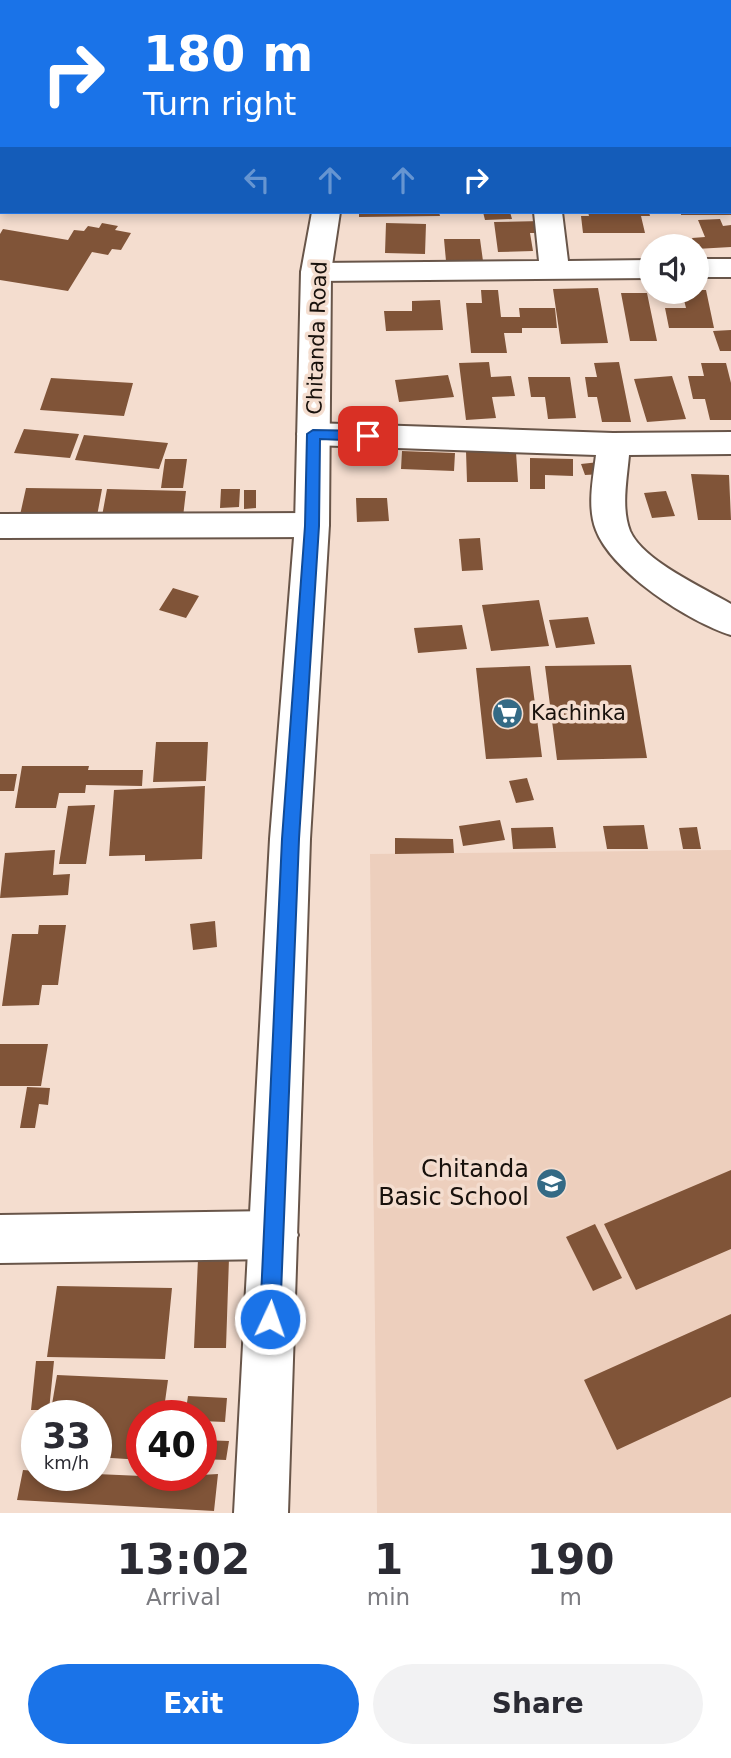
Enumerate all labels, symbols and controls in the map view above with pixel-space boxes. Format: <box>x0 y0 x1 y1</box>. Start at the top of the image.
text: 180 m <box>143 26 313 83</box>
icon: right <box>28 28 119 119</box>
text: Turn right <box>143 85 296 123</box>
icon: left <box>238 161 276 199</box>
icon: ahead <box>311 161 349 199</box>
icon: ahead <box>384 161 422 199</box>
icon: right <box>457 161 495 199</box>
map controls <box>639 234 709 304</box>
button: sound <box>639 234 709 304</box>
street label: Chitanda Road <box>302 261 332 415</box>
pin <box>338 406 398 466</box>
icon: arrive <box>349 417 387 455</box>
supermarket icon: Kachinka <box>491 696 525 730</box>
place label: Kachinka <box>531 701 626 725</box>
place label: Chitanda Basic School <box>378 1155 529 1211</box>
school or university icon: Chitanda Basic School <box>535 1166 569 1200</box>
position arrow <box>233 1282 307 1356</box>
speed limit sign: 40 <box>126 1400 217 1491</box>
text: 33 <box>42 1416 91 1456</box>
text: km/h <box>44 1452 89 1473</box>
text: 13:02 <box>117 1535 250 1584</box>
text: 1 <box>374 1535 403 1584</box>
text: 190 <box>527 1535 614 1584</box>
text: Arrival <box>146 1584 221 1610</box>
text: min <box>367 1584 410 1610</box>
text: m <box>559 1584 582 1610</box>
button: Exit <box>28 1664 359 1744</box>
button: Share <box>373 1664 703 1744</box>

